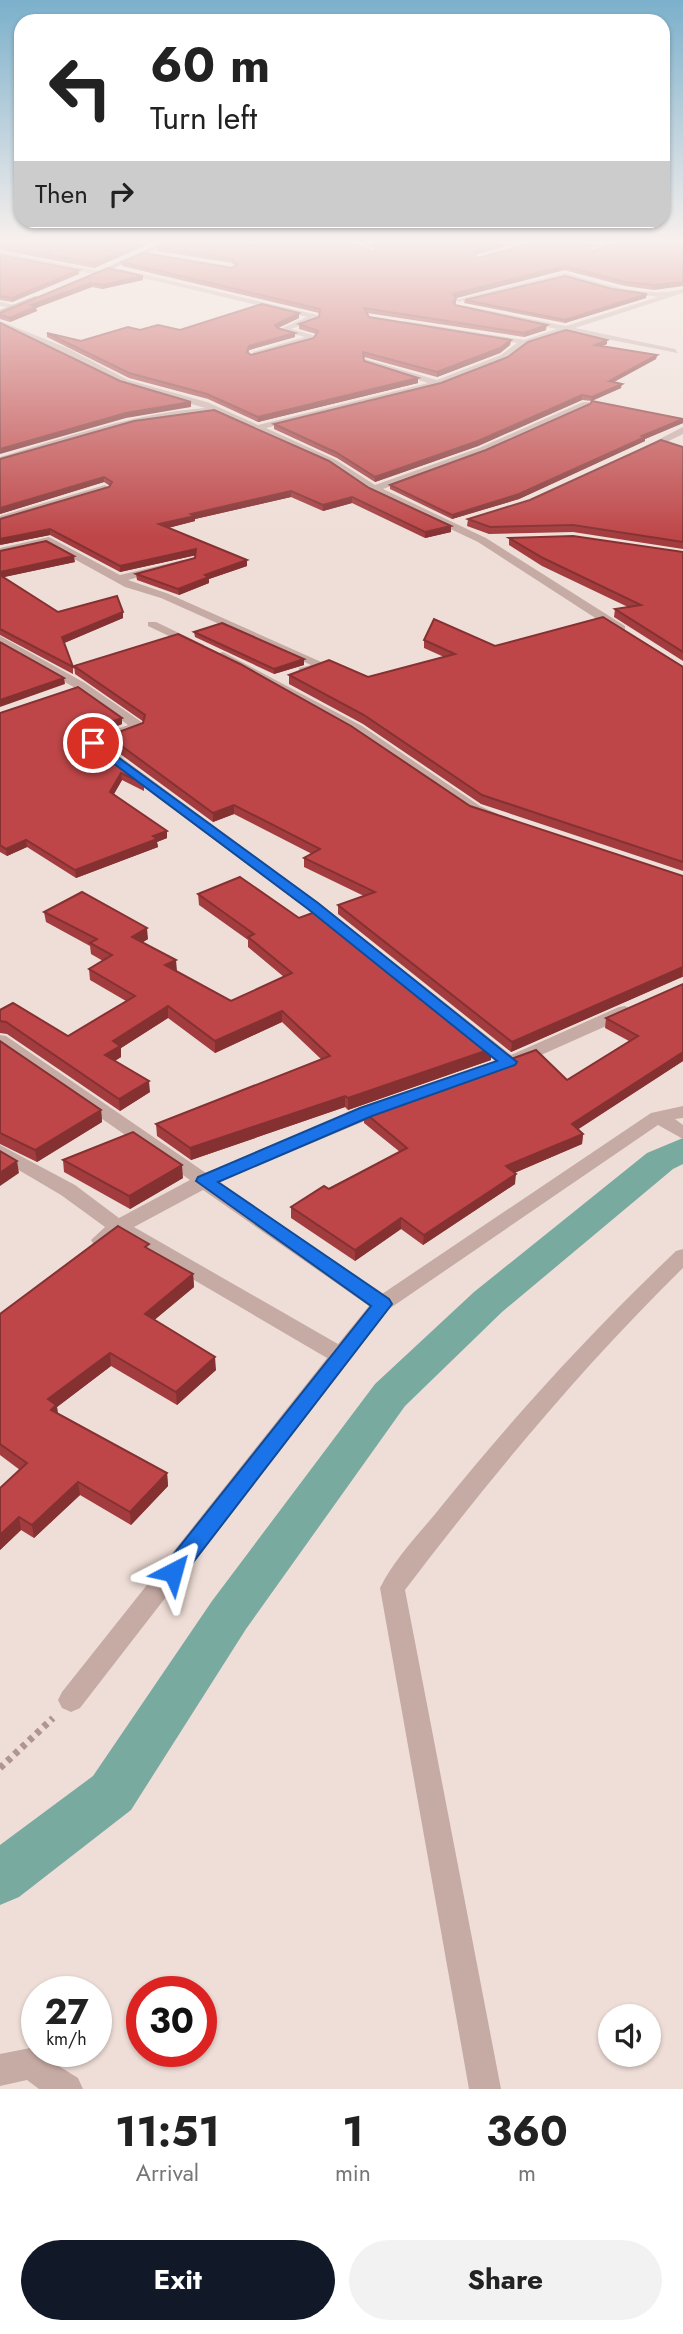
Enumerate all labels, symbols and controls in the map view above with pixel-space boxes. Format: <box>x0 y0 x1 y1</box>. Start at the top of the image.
text: 60 m <box>150 30 270 100</box>
icon: left <box>35 42 126 133</box>
text: Turn left <box>150 95 257 141</box>
text: Then <box>35 175 88 213</box>
icon: right <box>102 175 140 213</box>
pin <box>63 713 123 773</box>
icon: arrive <box>74 724 112 762</box>
position arrow <box>136 1535 210 1609</box>
speed limit sign: 30 <box>126 1976 217 2067</box>
text: 27 <box>44 1987 89 2037</box>
map controls <box>598 2004 661 2067</box>
button: sound <box>598 2004 661 2067</box>
text: km/h <box>46 2026 87 2052</box>
text: 11:51 <box>115 2101 220 2162</box>
text: 1 <box>342 2101 364 2162</box>
text: 360 <box>486 2101 568 2162</box>
text: Arrival <box>136 2156 199 2190</box>
text: min <box>335 2156 371 2190</box>
text: m <box>518 2156 536 2190</box>
button: Exit <box>21 2240 335 2320</box>
button: Share <box>349 2240 662 2320</box>

